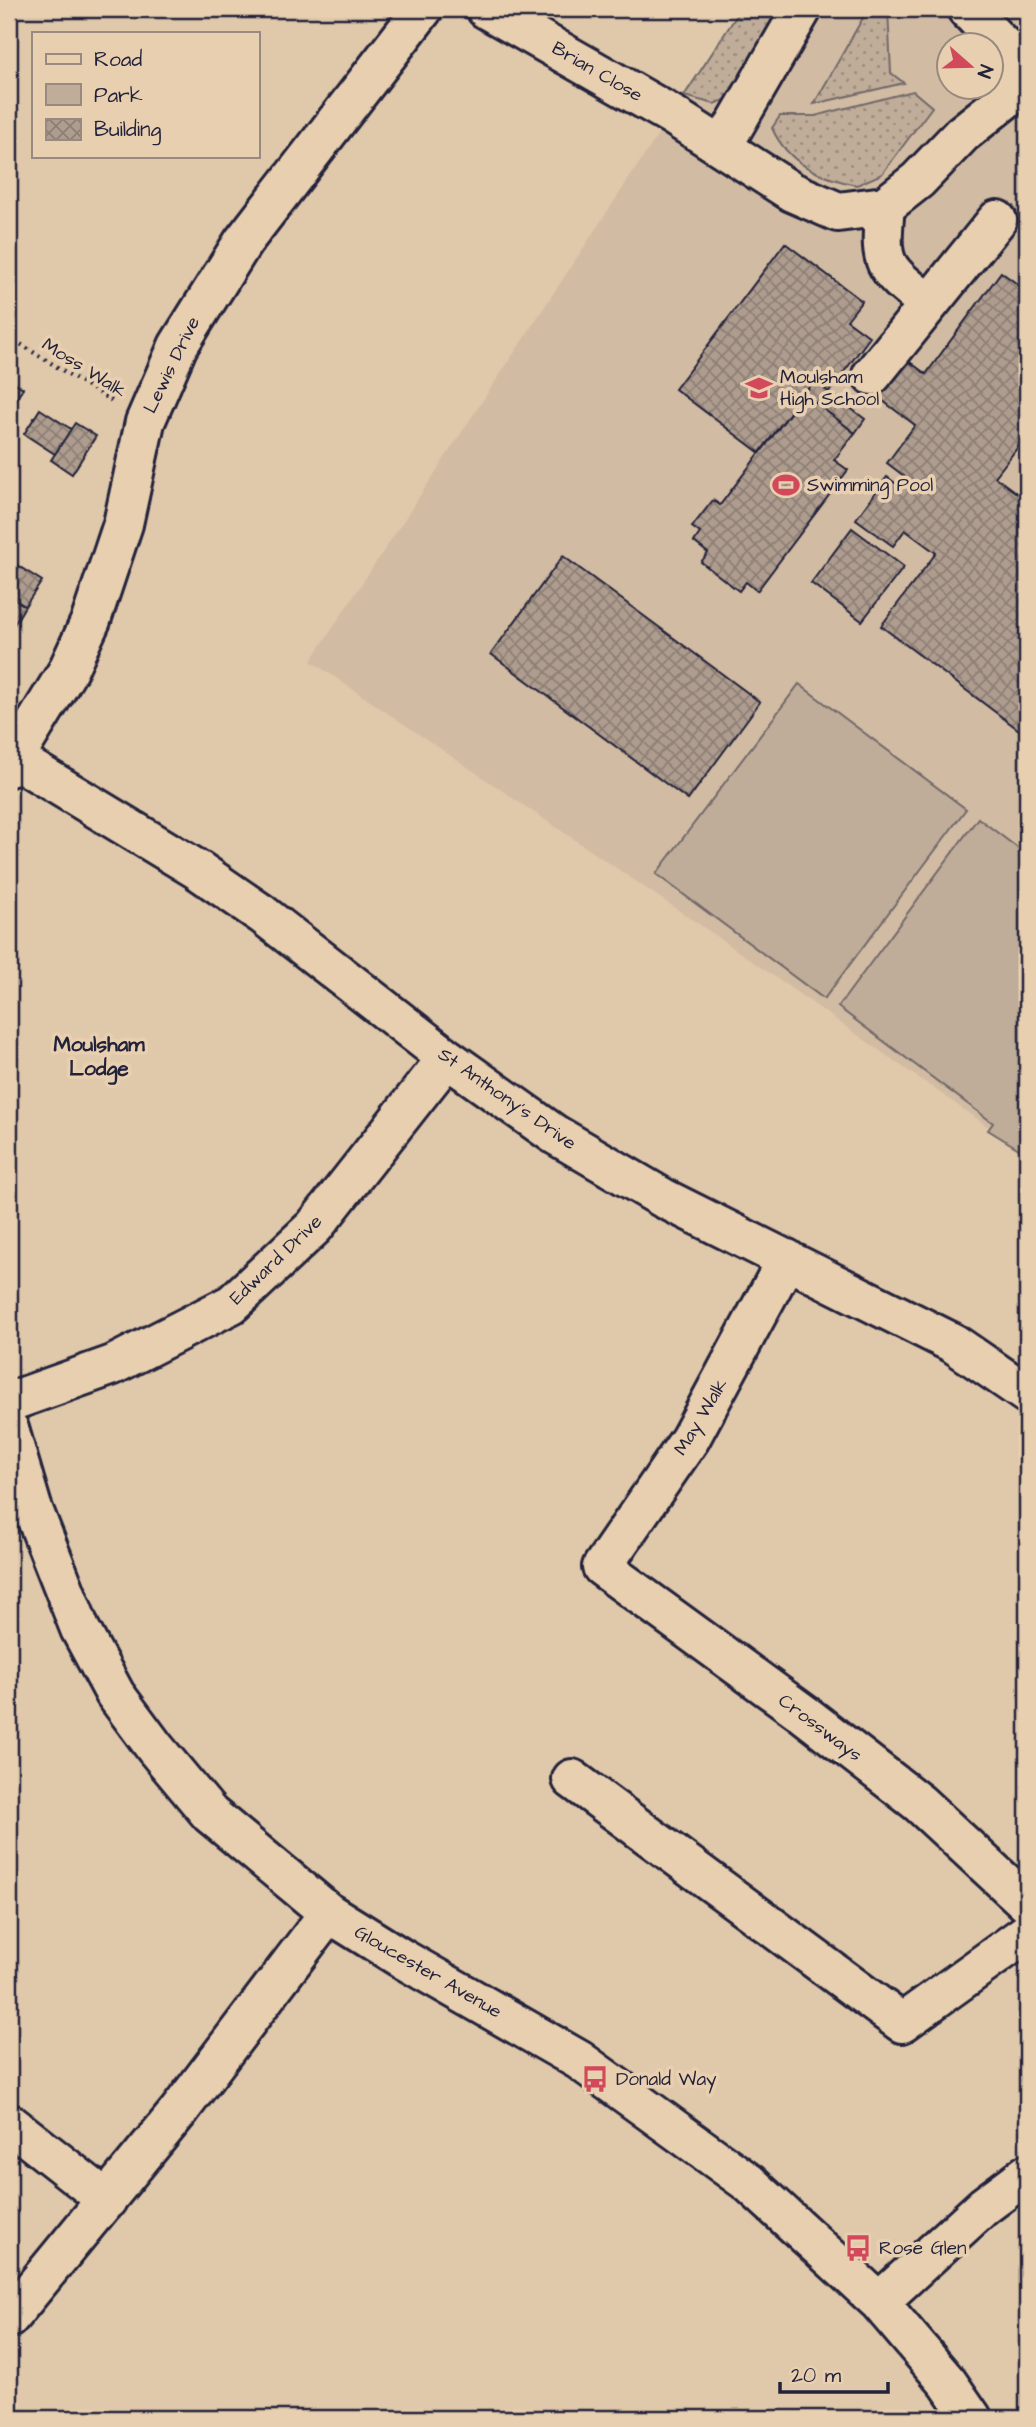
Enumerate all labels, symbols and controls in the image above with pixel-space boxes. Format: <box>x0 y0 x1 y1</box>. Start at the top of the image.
legend <box>32 32 259 158</box>
north arrow <box>934 32 1004 102</box>
street label: Brian Close <box>547 35 647 109</box>
text: Road <box>94 45 142 74</box>
text: N <box>970 61 999 82</box>
text: Park <box>94 81 143 110</box>
text: Building <box>94 115 162 146</box>
street label: Lewis Drive <box>137 312 207 418</box>
street label: Moss Walk <box>36 331 132 405</box>
place label: Moulsham High School <box>780 364 879 414</box>
school or university icon: Moulsham High School <box>744 373 774 403</box>
sports icon: Swimming Pool <box>771 470 801 500</box>
place label: Swimming Pool <box>807 472 933 500</box>
district label: Moulsham Lodge <box>53 1030 145 1085</box>
street label: St Anthony's Drive <box>432 1041 581 1158</box>
street label: Edward Drive <box>224 1209 328 1311</box>
street label: May Walk <box>667 1373 736 1461</box>
street label: Crossways <box>772 1688 868 1769</box>
street label: Gloucester Avenue <box>349 1919 507 2025</box>
bus stop icon: Donald Way <box>580 2064 610 2094</box>
place label: Donald Way <box>616 2066 717 2094</box>
bus stop icon: Rose Glen <box>843 2233 873 2263</box>
place label: Rose Glen <box>879 2235 967 2262</box>
scale bar <box>780 2350 889 2394</box>
text: 20 m <box>791 2361 842 2390</box>

